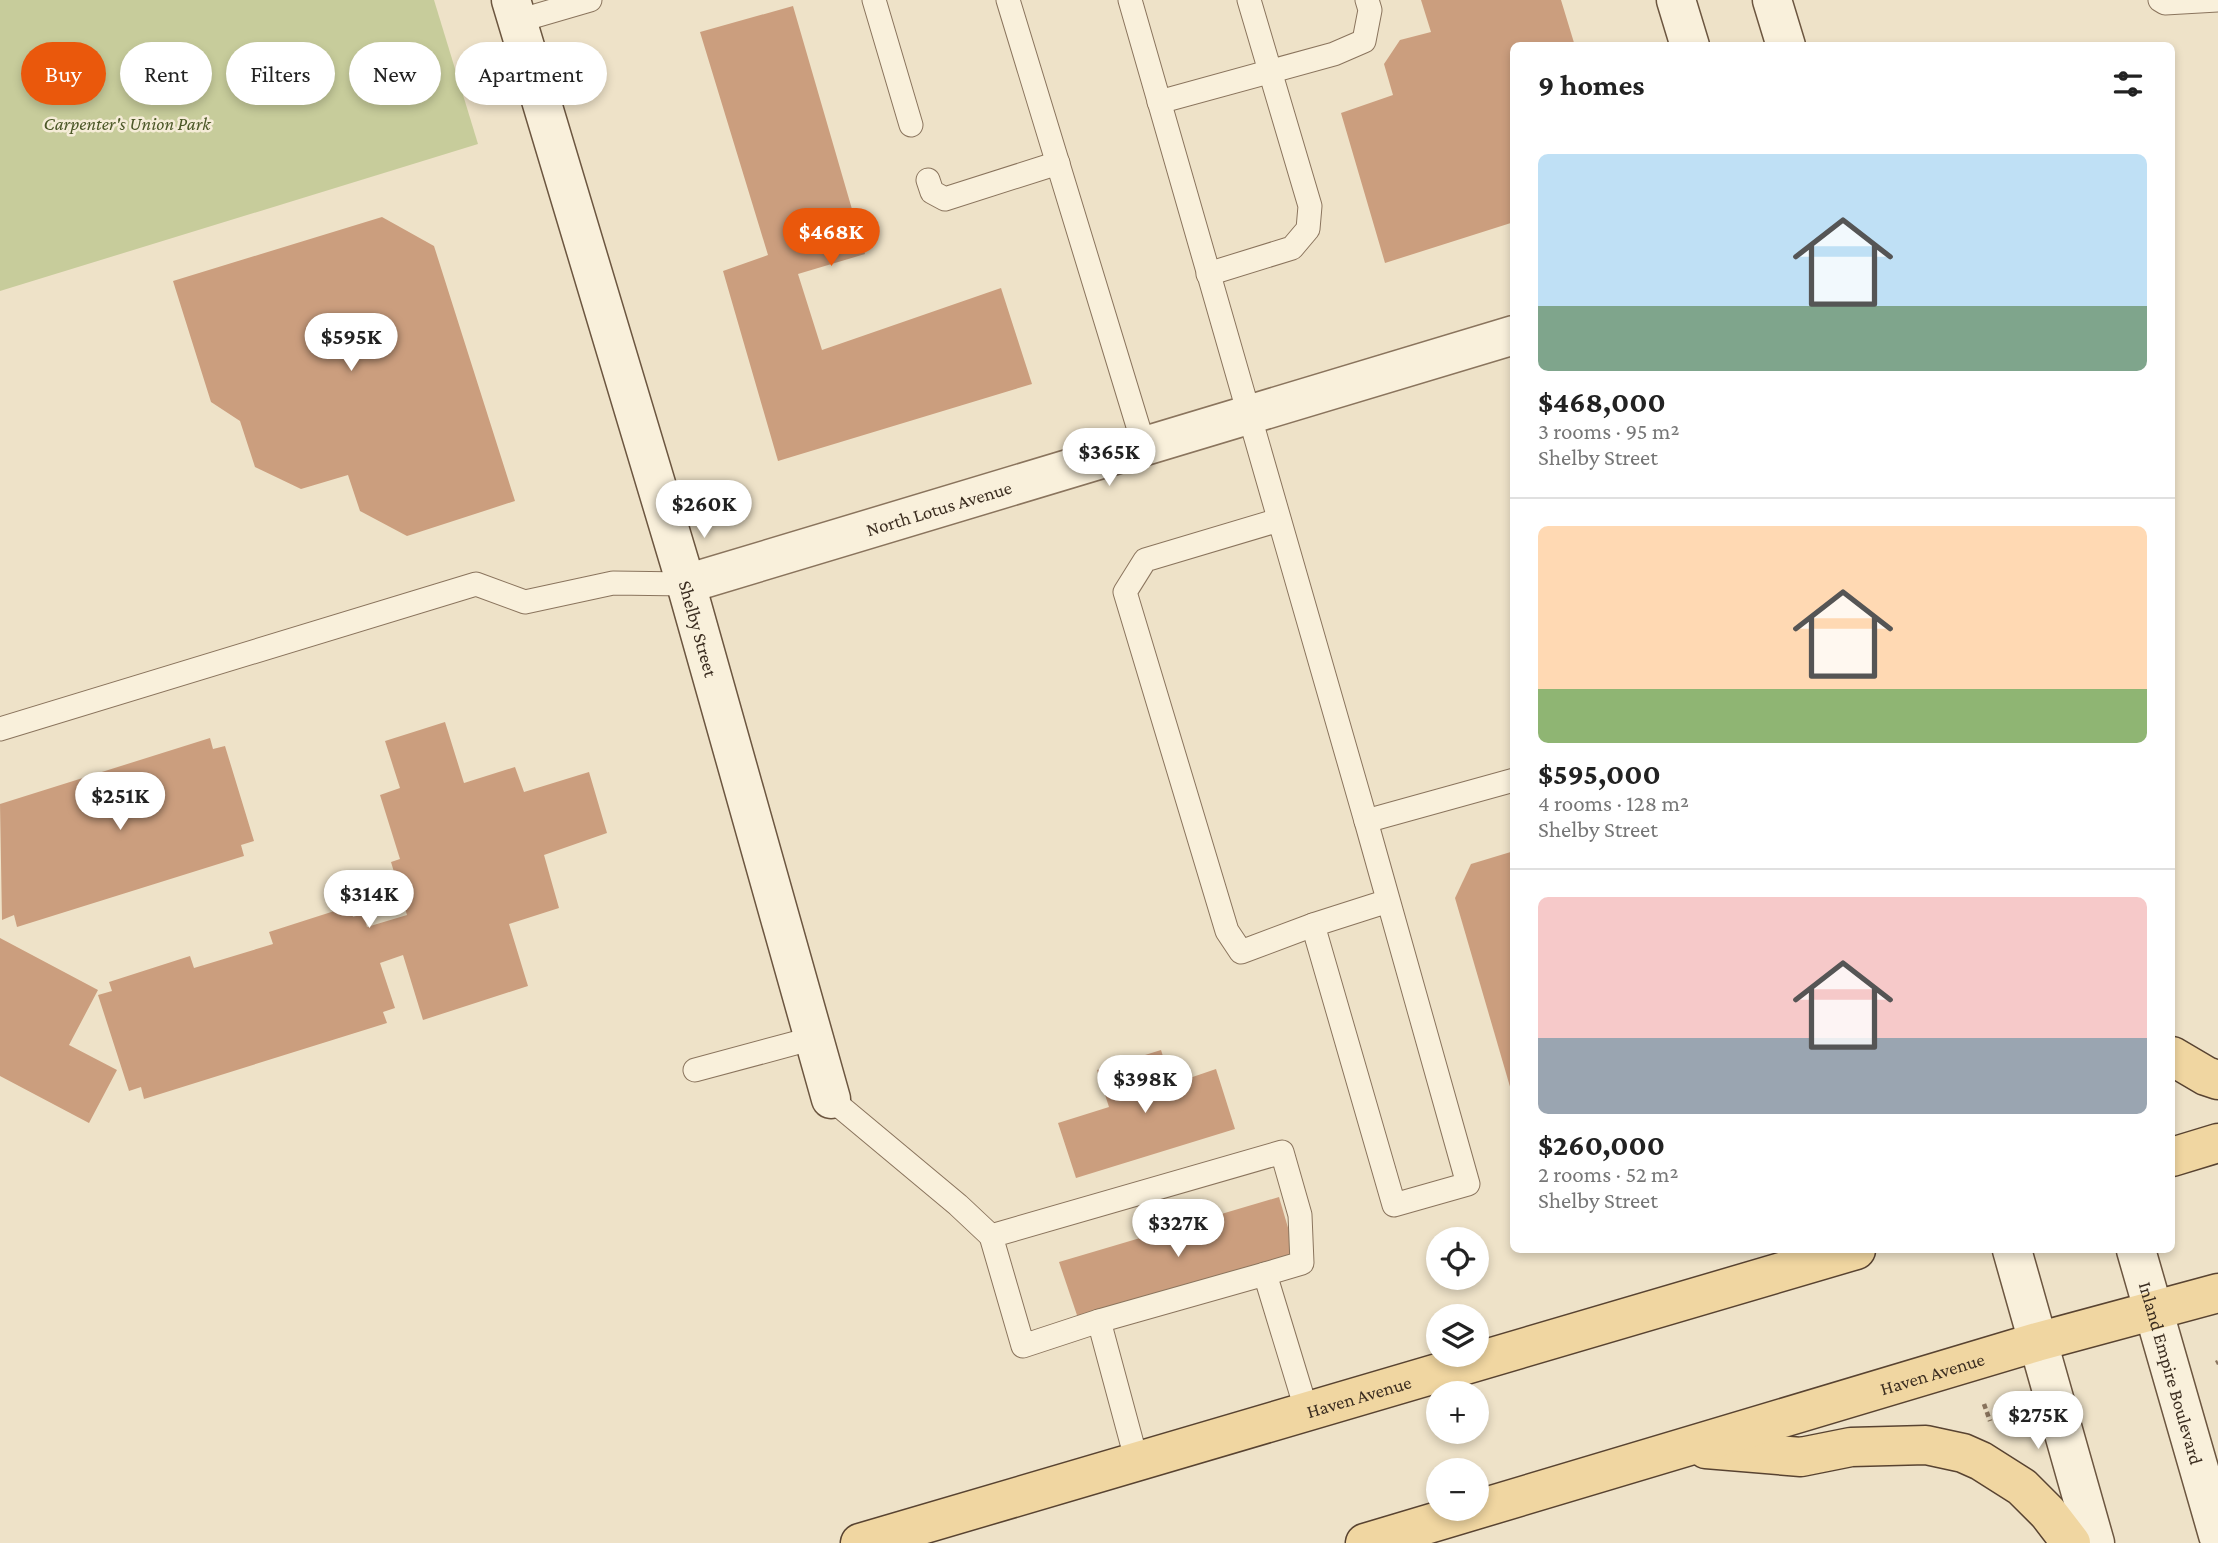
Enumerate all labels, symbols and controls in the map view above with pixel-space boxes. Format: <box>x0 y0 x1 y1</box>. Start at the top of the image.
chip: Buy <box>21 42 106 105</box>
chip: Rent <box>120 42 212 105</box>
chip: Filters <box>226 42 335 105</box>
chip: New <box>349 42 441 105</box>
chip: Apartment <box>455 42 607 105</box>
icon: filters <box>2109 65 2147 103</box>
text: 9 homes <box>1538 68 1645 101</box>
park label: Carpenter's Union Park <box>44 113 211 134</box>
icon: home <box>1780 199 1906 325</box>
pin: $468K <box>782 208 880 268</box>
text: $468K <box>799 218 863 244</box>
pin: $595K <box>302 314 400 373</box>
text: $595K <box>321 323 381 349</box>
text: $468,000 <box>1538 385 1666 418</box>
text: 3 rooms · 95 m² <box>1538 418 1679 444</box>
pin: $365K <box>1060 428 1158 488</box>
text: $365K <box>1079 438 1139 464</box>
text: Shelby Street <box>1538 444 1658 470</box>
street label: North Lotus Avenue <box>863 476 1014 540</box>
pin: $260K <box>655 480 753 540</box>
text: $260K <box>672 490 736 516</box>
icon: home <box>1780 571 1906 697</box>
street label: Shelby Street <box>675 578 722 680</box>
text: $595,000 <box>1538 757 1661 790</box>
pin: $251K <box>71 772 169 832</box>
text: $251K <box>91 782 149 808</box>
text: 4 rooms · 128 m² <box>1538 790 1689 816</box>
text: Shelby Street <box>1538 816 1658 842</box>
pin: $314K <box>320 870 418 930</box>
text: $314K <box>340 880 398 906</box>
icon: home <box>1780 942 1906 1068</box>
pin: $398K <box>1096 1056 1194 1115</box>
text: $398K <box>1113 1065 1177 1091</box>
text: $260,000 <box>1538 1128 1665 1161</box>
text: 2 rooms · 52 m² <box>1538 1161 1678 1187</box>
text: Shelby Street <box>1538 1187 1658 1213</box>
pin: $327K <box>1129 1200 1227 1259</box>
text: $327K <box>1148 1209 1208 1235</box>
map controls <box>1426 1227 1489 1521</box>
button: locate <box>1426 1227 1489 1290</box>
street label: Inland Empire Boulevard <box>2135 1279 2208 1467</box>
button: layers <box>1426 1304 1489 1367</box>
street label: Haven Avenue <box>1877 1348 1987 1399</box>
street label: Haven Avenue <box>1304 1371 1414 1422</box>
button: + <box>1426 1381 1489 1444</box>
pin: $275K <box>1989 1392 2087 1451</box>
text: $275K <box>2008 1401 2068 1427</box>
button: − <box>1426 1458 1489 1521</box>

